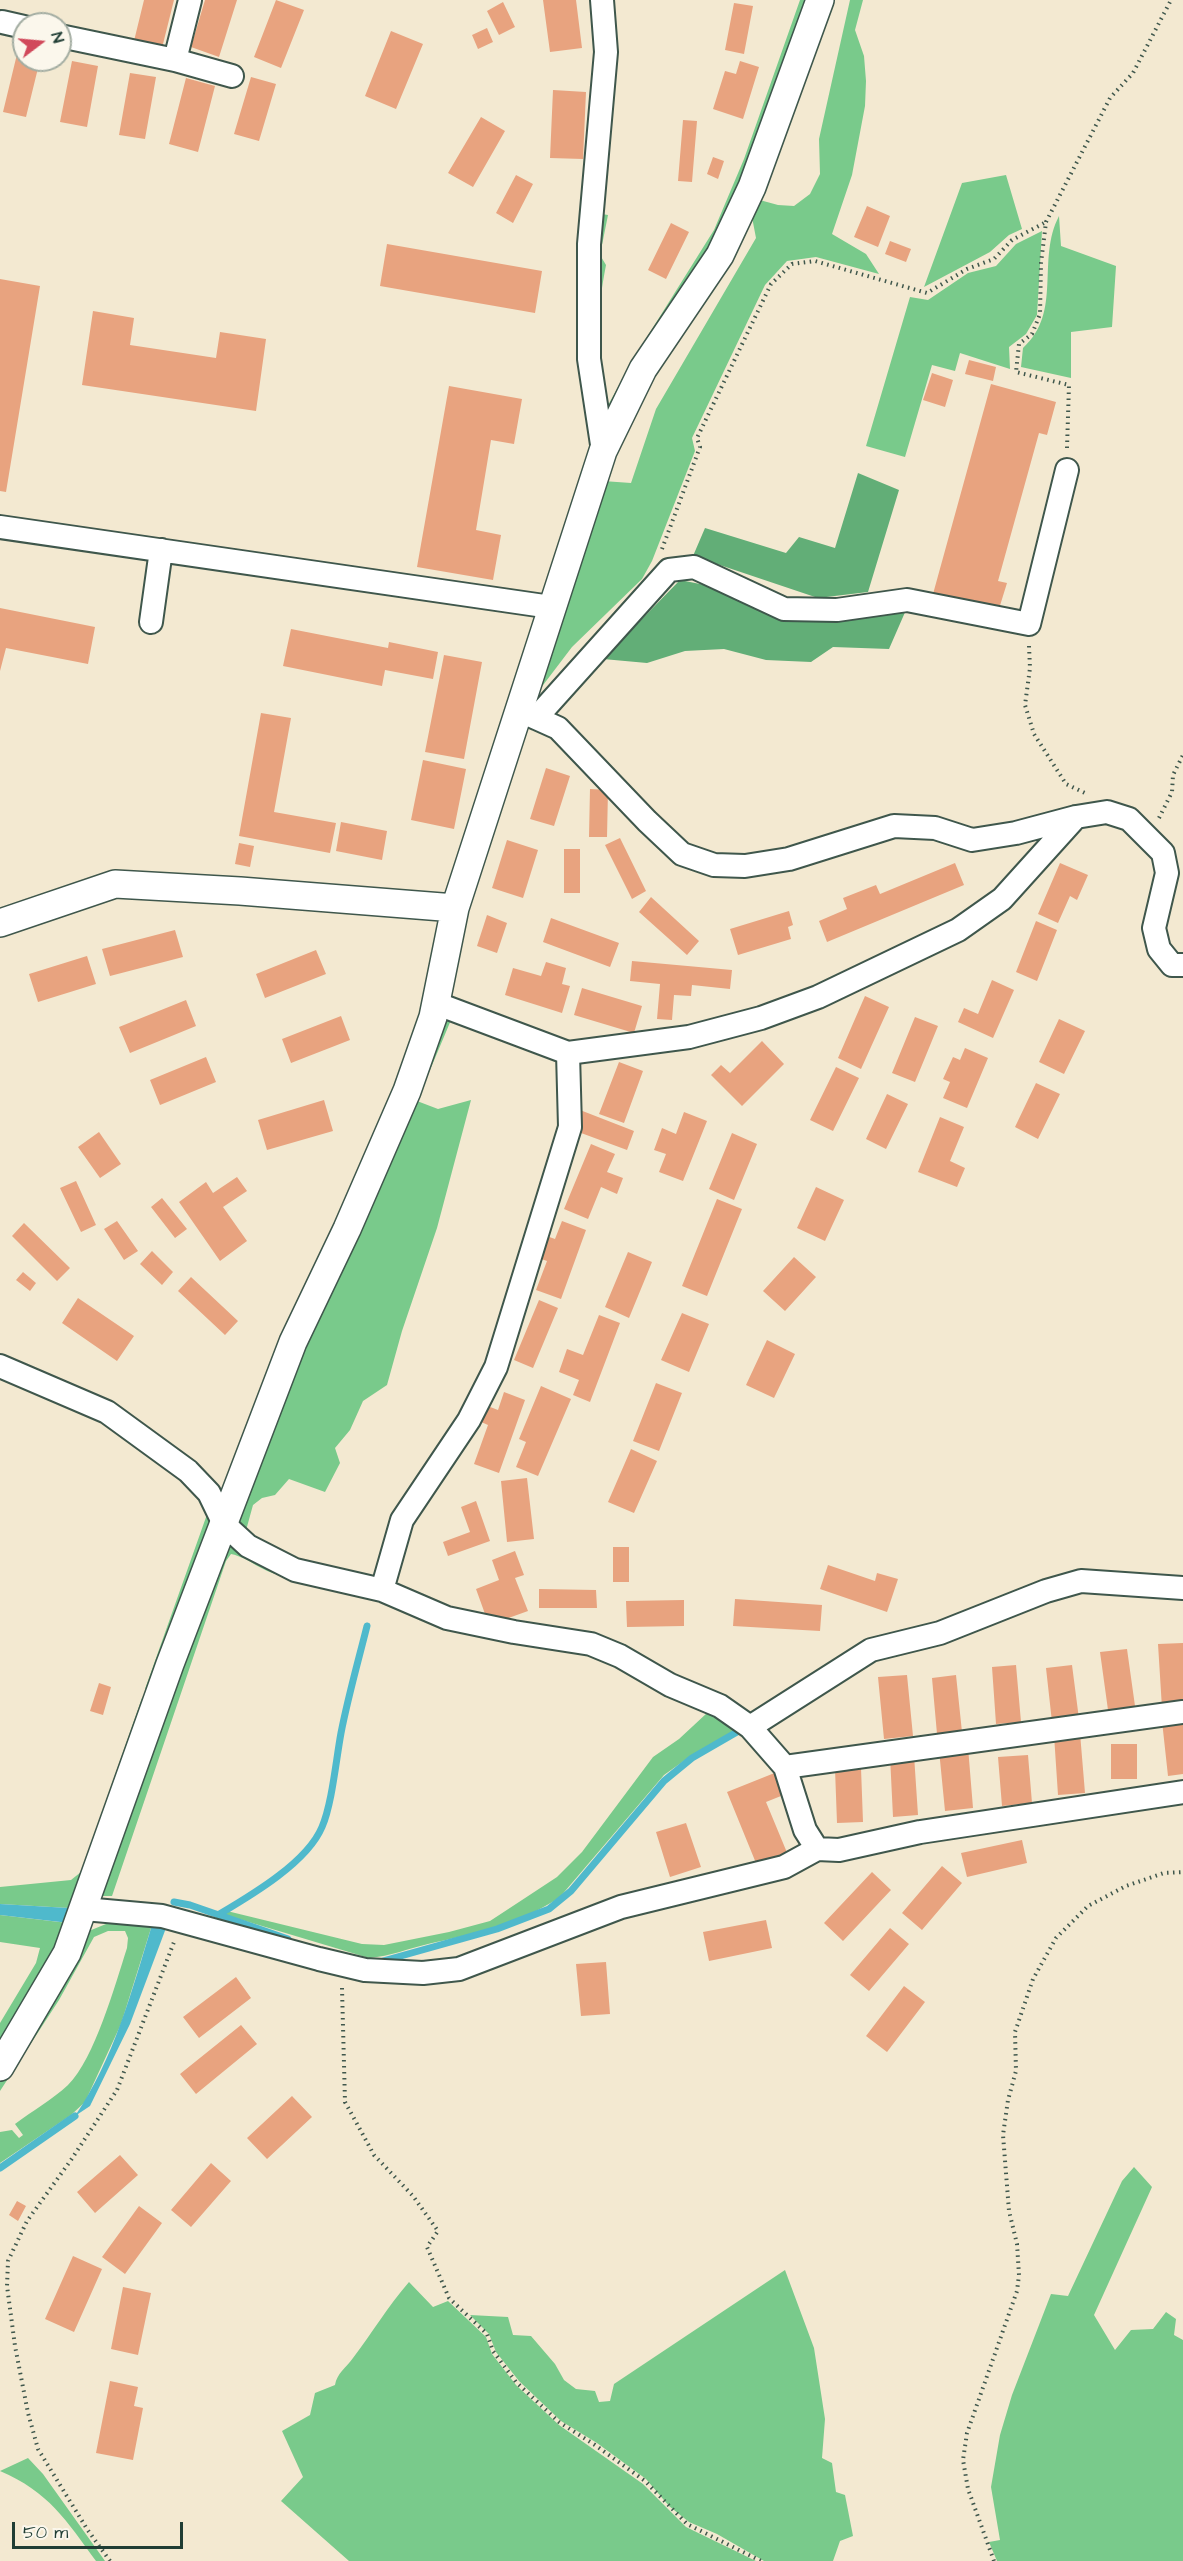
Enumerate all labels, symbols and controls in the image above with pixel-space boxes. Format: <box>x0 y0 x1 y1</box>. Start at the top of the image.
north arrow <box>12 12 72 72</box>
text: N <box>45 30 69 45</box>
scale bar <box>15 2510 186 2548</box>
text: 50 m <box>23 2520 68 2545</box>

